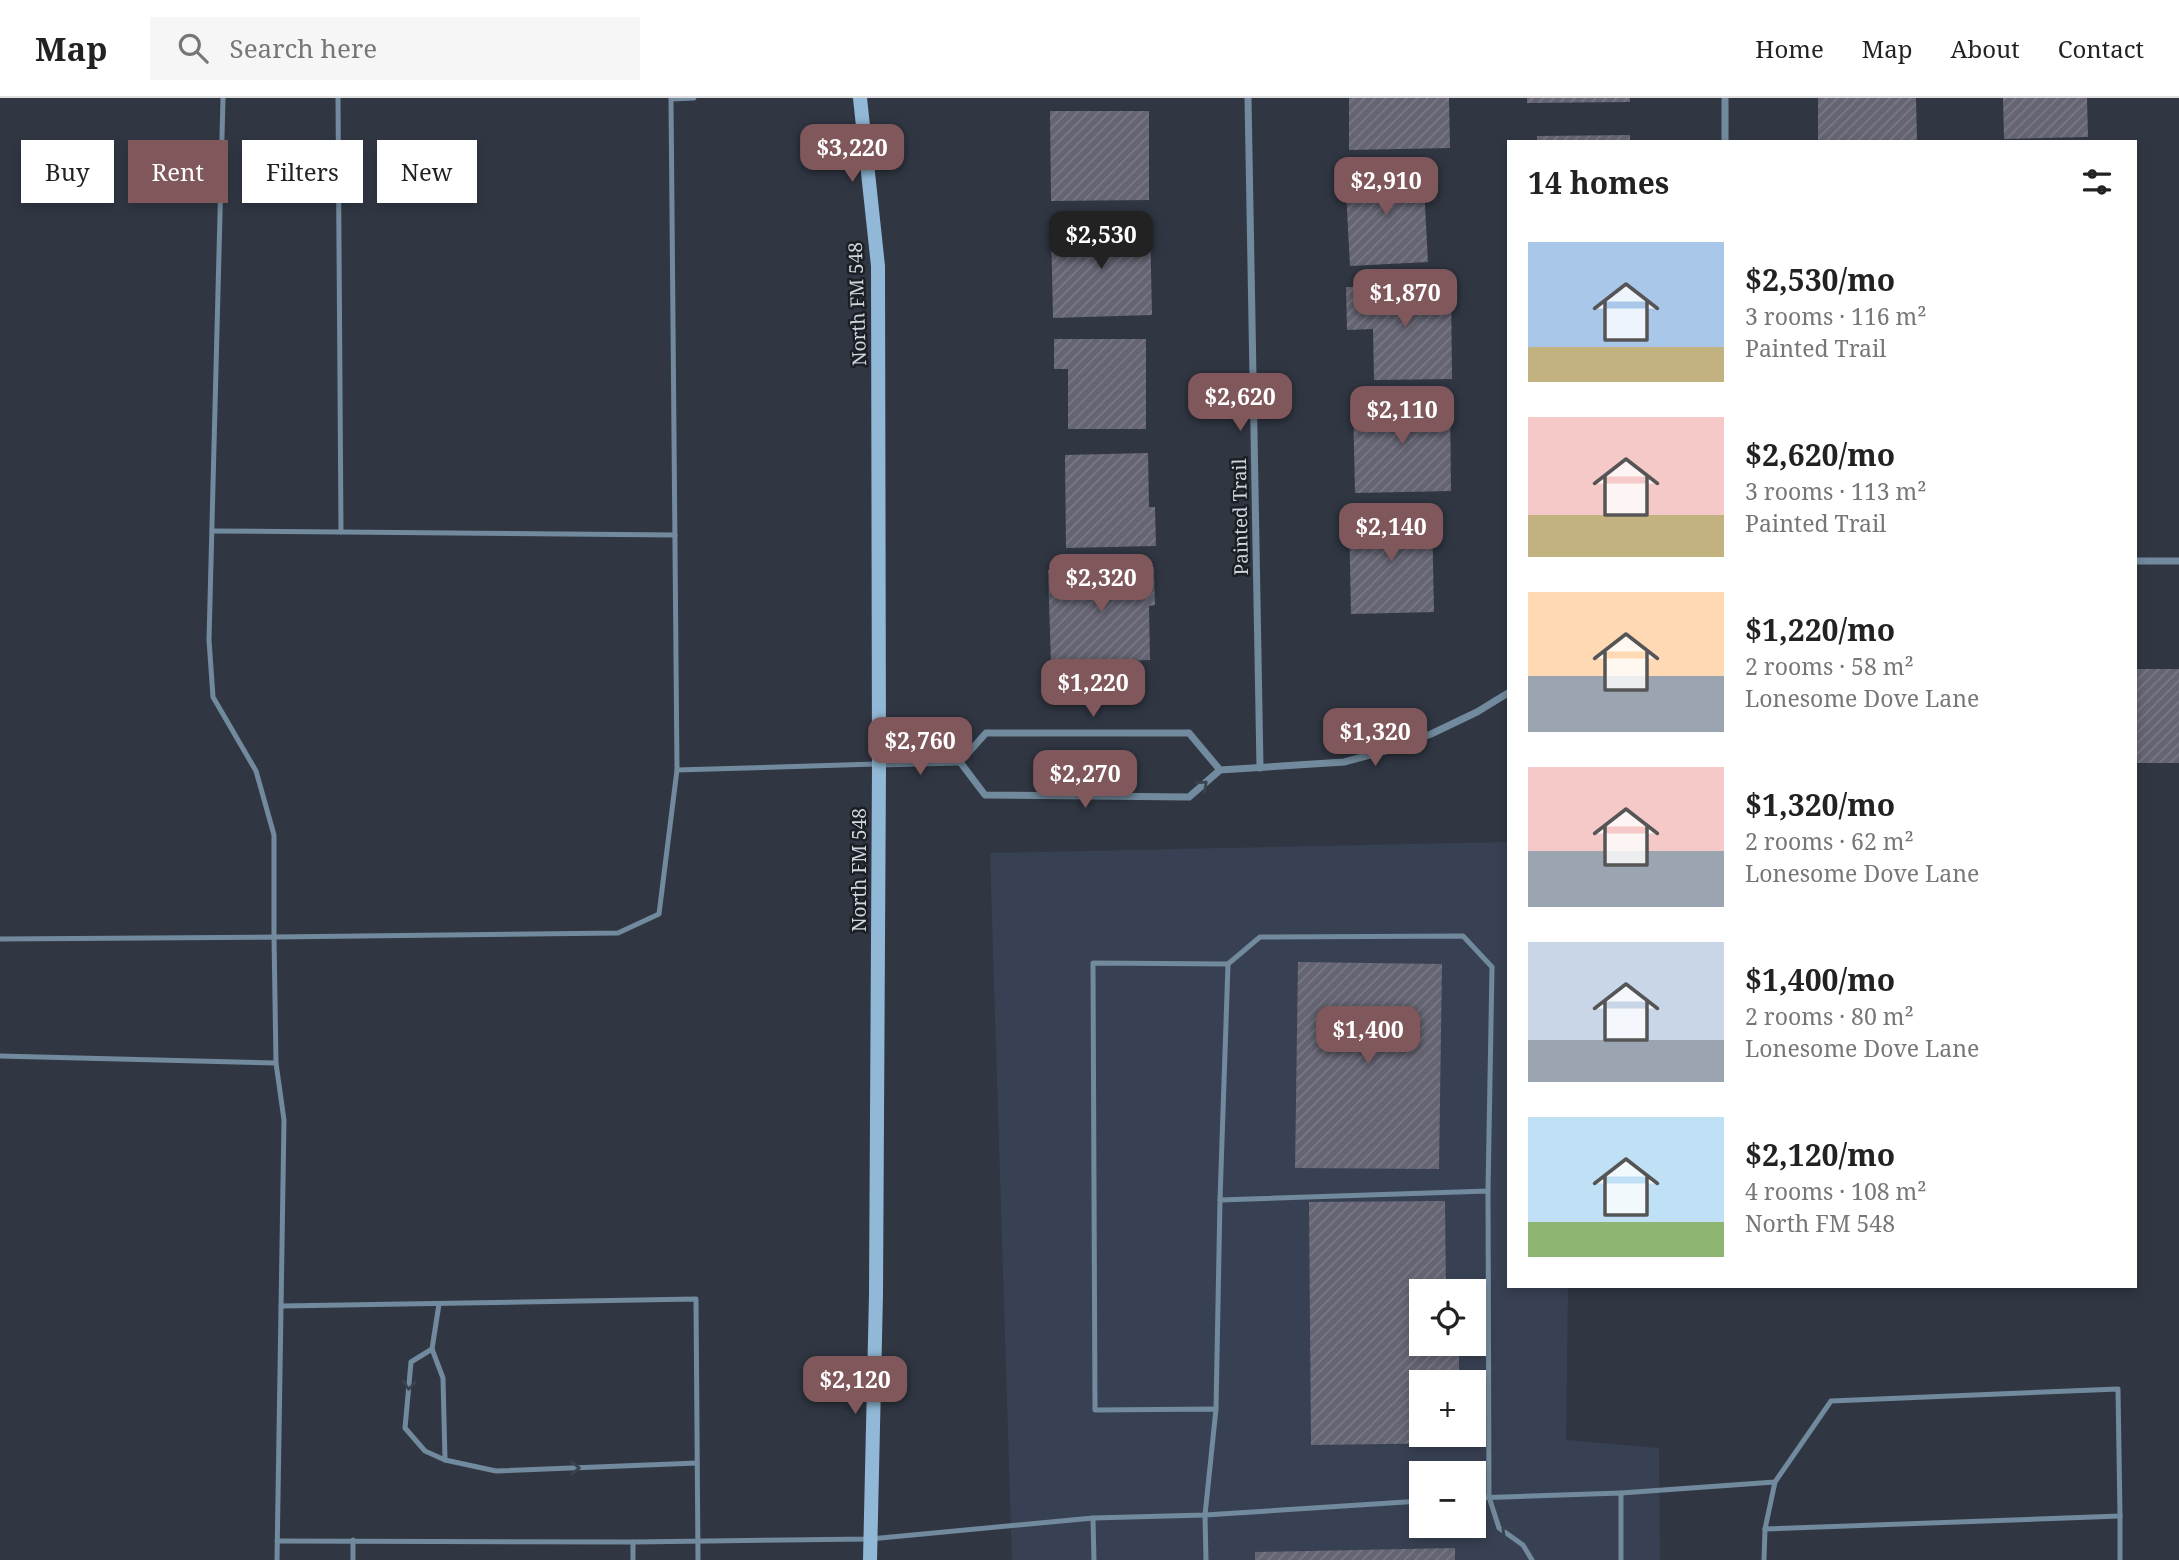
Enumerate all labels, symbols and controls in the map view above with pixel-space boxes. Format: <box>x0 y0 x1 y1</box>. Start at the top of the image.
search box <box>150 17 640 80</box>
text: Map <box>35 26 108 71</box>
icon: search <box>174 29 212 67</box>
text: Search here <box>230 30 377 66</box>
text: Home <box>1755 32 1824 65</box>
text: Map <box>1862 32 1913 65</box>
text: About <box>1951 32 2020 65</box>
text: Contact <box>2058 32 2144 65</box>
pin: $3,220 <box>795 125 909 184</box>
text: $3,220 <box>816 131 888 163</box>
chip: Buy <box>21 140 114 203</box>
chip: Rent <box>128 140 228 203</box>
chip: Filters <box>242 140 363 203</box>
chip: New <box>377 140 477 203</box>
pin: $2,910 <box>1329 158 1443 217</box>
text: 14 homes <box>1528 162 1669 203</box>
icon: filters <box>2078 163 2116 201</box>
text: $2,910 <box>1350 164 1422 196</box>
pin: $2,530 <box>1044 212 1158 271</box>
text: $2,530 <box>1065 218 1137 250</box>
street label: North FM 548 <box>842 242 872 366</box>
text: $2,530/mo <box>1745 259 1895 300</box>
pin: $1,870 <box>1348 270 1462 329</box>
icon: home <box>1584 270 1668 354</box>
text: $1,870 <box>1369 276 1441 308</box>
text: 3 rooms · 116 m² <box>1745 300 1927 332</box>
text: Painted Trail <box>1745 332 1886 364</box>
pin: $2,620 <box>1183 374 1297 433</box>
text: $2,620 <box>1204 380 1276 412</box>
pin: $2,110 <box>1345 386 1459 446</box>
text: $2,110 <box>1366 393 1438 425</box>
text: $2,620/mo <box>1745 434 1895 475</box>
icon: home <box>1584 445 1668 529</box>
street label: Painted Trail <box>1226 458 1254 576</box>
text: 3 rooms · 113 m² <box>1745 475 1927 507</box>
pin: $2,140 <box>1334 504 1448 563</box>
text: Painted Trail <box>1745 507 1886 539</box>
text: $2,140 <box>1355 510 1427 542</box>
pin: $2,320 <box>1044 554 1158 614</box>
text: $2,320 <box>1065 561 1137 593</box>
text: $1,220/mo <box>1745 609 1895 650</box>
icon: home <box>1584 620 1668 704</box>
text: 2 rooms · 58 m² <box>1745 650 1914 682</box>
pin: $1,220 <box>1036 660 1150 719</box>
text: $1,220 <box>1057 666 1129 698</box>
text: Lonesome Dove Lane <box>1745 682 1979 714</box>
pin: $1,320 <box>1318 708 1432 768</box>
text: $1,320 <box>1339 715 1411 747</box>
pin: $2,760 <box>863 718 977 777</box>
text: $2,760 <box>884 724 956 756</box>
pin: $2,270 <box>1028 750 1142 810</box>
text: $2,270 <box>1049 757 1121 789</box>
one-way arrow <box>1195 781 1208 793</box>
text: $1,320/mo <box>1745 784 1895 825</box>
icon: home <box>1584 795 1668 879</box>
street label: North FM 548 <box>846 808 872 932</box>
text: 2 rooms · 62 m² <box>1745 825 1914 857</box>
text: Lonesome Dove Lane <box>1745 857 1979 889</box>
text: $1,400/mo <box>1745 959 1895 1000</box>
icon: home <box>1584 970 1668 1054</box>
text: 2 rooms · 80 m² <box>1745 1000 1914 1032</box>
pin: $1,400 <box>1311 1006 1425 1066</box>
text: $1,400 <box>1332 1013 1404 1045</box>
text: Lonesome Dove Lane <box>1745 1032 1979 1064</box>
text: $2,120/mo <box>1745 1134 1895 1175</box>
icon: home <box>1584 1145 1668 1229</box>
text: 4 rooms · 108 m² <box>1745 1175 1927 1207</box>
text: North FM 548 <box>1745 1207 1895 1239</box>
map controls <box>1409 1279 1486 1538</box>
button: locate <box>1409 1279 1486 1356</box>
pin: $2,120 <box>798 1356 912 1416</box>
text: $2,120 <box>819 1363 891 1395</box>
button: + <box>1409 1370 1486 1447</box>
one-way arrow <box>402 1379 417 1390</box>
one-way arrow <box>570 1460 581 1476</box>
button: − <box>1409 1461 1486 1538</box>
one-way arrow <box>1501 1527 1514 1540</box>

